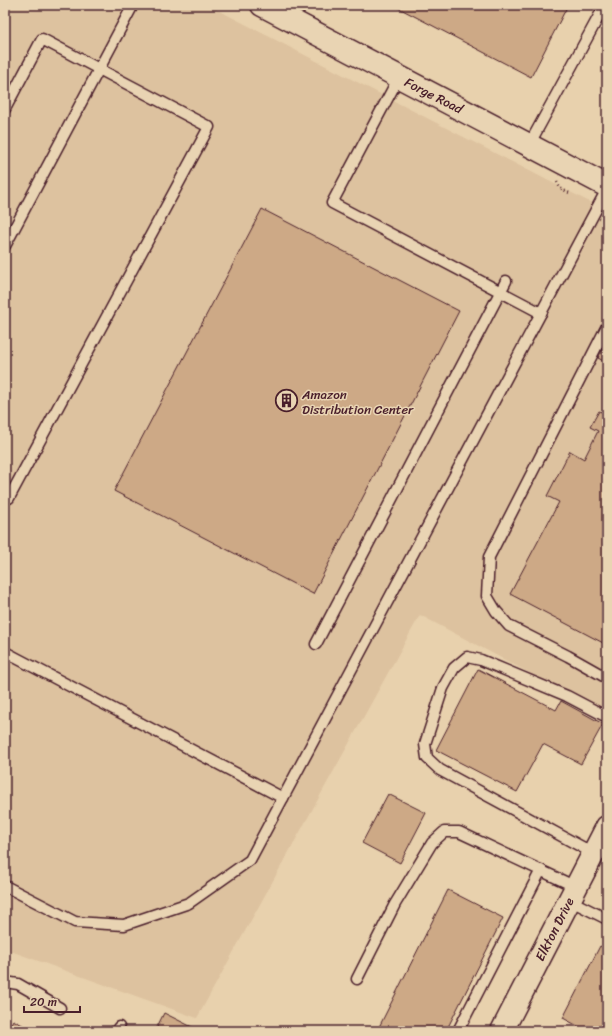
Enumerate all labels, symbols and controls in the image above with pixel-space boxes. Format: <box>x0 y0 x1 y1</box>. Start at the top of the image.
street label: Forge Road <box>400 71 468 121</box>
place label: Amazon Distribution Center <box>301 383 414 421</box>
building icon: Amazon Distribution Center <box>274 388 300 414</box>
street label: Elkton Drive <box>529 893 580 965</box>
scale bar <box>24 988 80 1014</box>
text: 20 m <box>30 991 57 1013</box>

